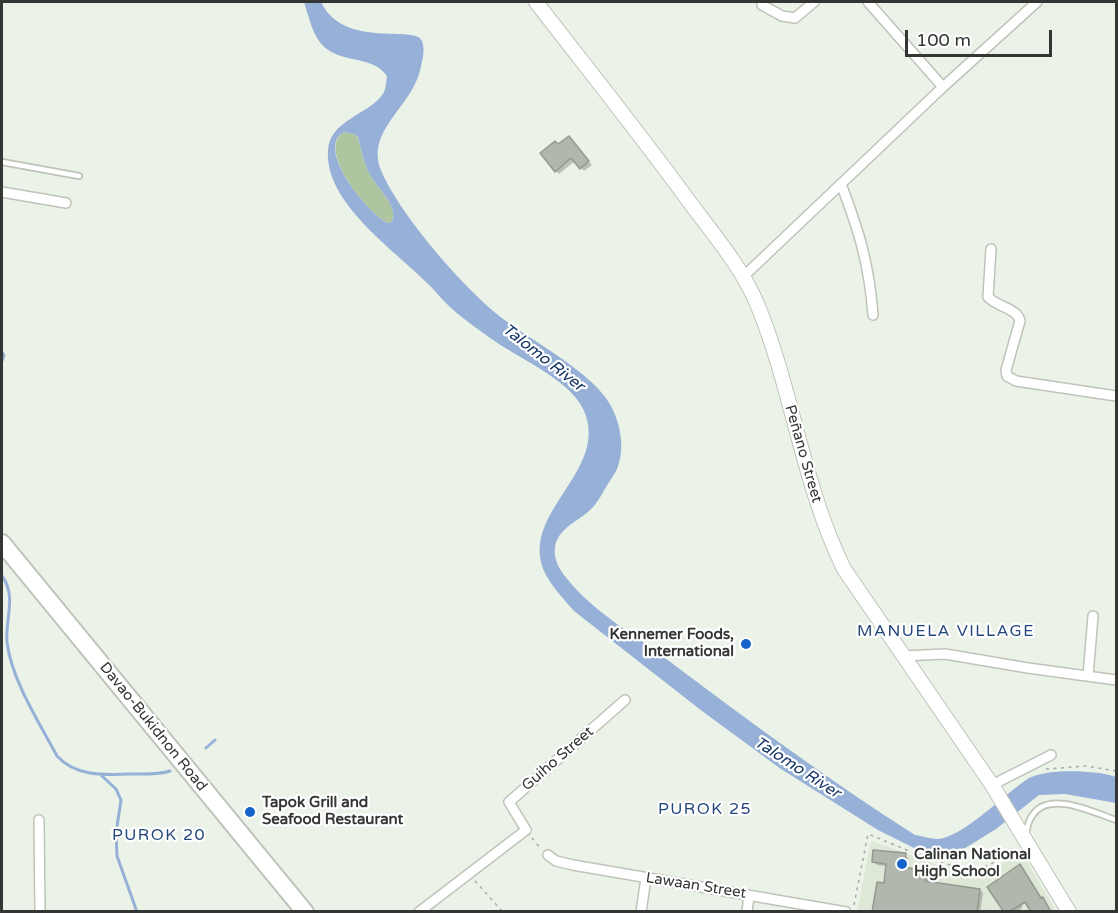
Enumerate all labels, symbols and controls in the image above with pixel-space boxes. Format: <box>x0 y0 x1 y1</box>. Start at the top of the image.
scale bar <box>908 18 1055 56</box>
text: 100 m <box>916 29 971 51</box>
water label: Talomo River <box>498 320 588 396</box>
street label: Peñano Street <box>780 403 826 505</box>
district label: MANUELA VILLAGE <box>857 622 1035 642</box>
place label: Kennemer Foods, International <box>609 626 734 661</box>
marker: Kennemer Foods, International <box>739 637 753 651</box>
street label: Davao-Bukidnon Road <box>95 659 211 795</box>
street label: Guiho Street <box>518 723 598 795</box>
water label: Talomo River <box>750 733 844 803</box>
place label: Tapok Grill and Seafood Restaurant <box>262 794 403 829</box>
district label: PUROK 25 <box>658 800 752 820</box>
marker: Tapok Grill and Seafood Restaurant <box>243 805 257 819</box>
district label: PUROK 20 <box>112 826 206 846</box>
place label: Calinan National High School <box>914 846 1031 881</box>
marker: Calinan National High School <box>895 857 909 871</box>
street label: Lawaan Street <box>644 869 748 903</box>

